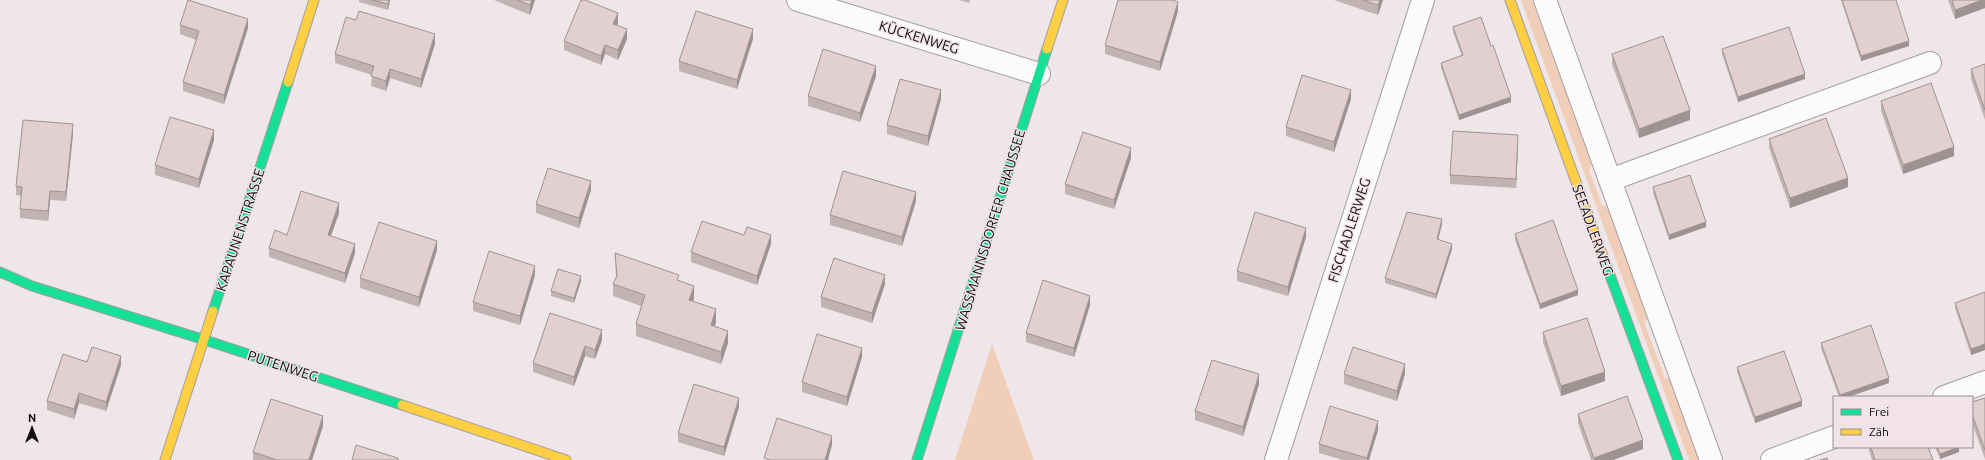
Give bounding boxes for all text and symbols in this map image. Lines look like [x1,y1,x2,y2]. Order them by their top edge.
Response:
street label: KÜCKENWEG [877,16,961,57]
street label: WASSMANNSDORFER CHAUSSEE [952,127,1028,332]
street label: KAPAUNENSTRASSE [213,166,267,294]
street label: FISCHADLERWEG [1325,176,1373,284]
street label: SEEADLERWEG [1569,182,1617,278]
street label: PUTENWEG [246,347,320,385]
legend [1833,396,1973,448]
text: Frei [1869,405,1889,418]
north arrow [12,408,52,448]
text: N [28,412,36,424]
text: Zäh [1869,425,1889,438]

